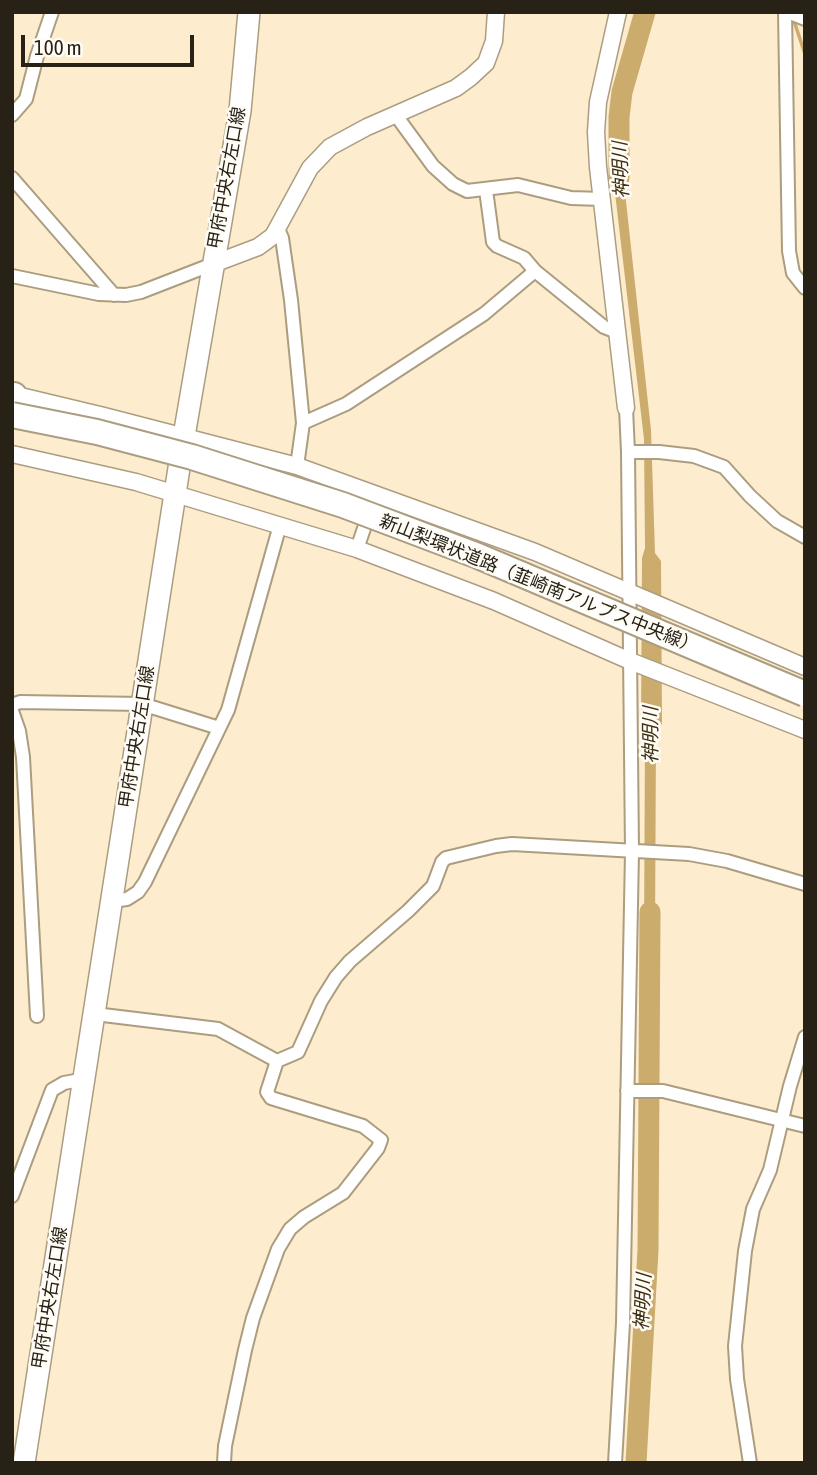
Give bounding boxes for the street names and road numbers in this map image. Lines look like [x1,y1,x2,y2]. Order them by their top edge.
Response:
street label: 甲府中央右左口線 [204,105,250,251]
street label: 新山梨環状道路（韮崎南アルプス中央線） [376,510,702,658]
street label: 甲府中央右左口線 [115,664,159,810]
street label: 甲府中央右左口線 [28,1225,72,1371]

